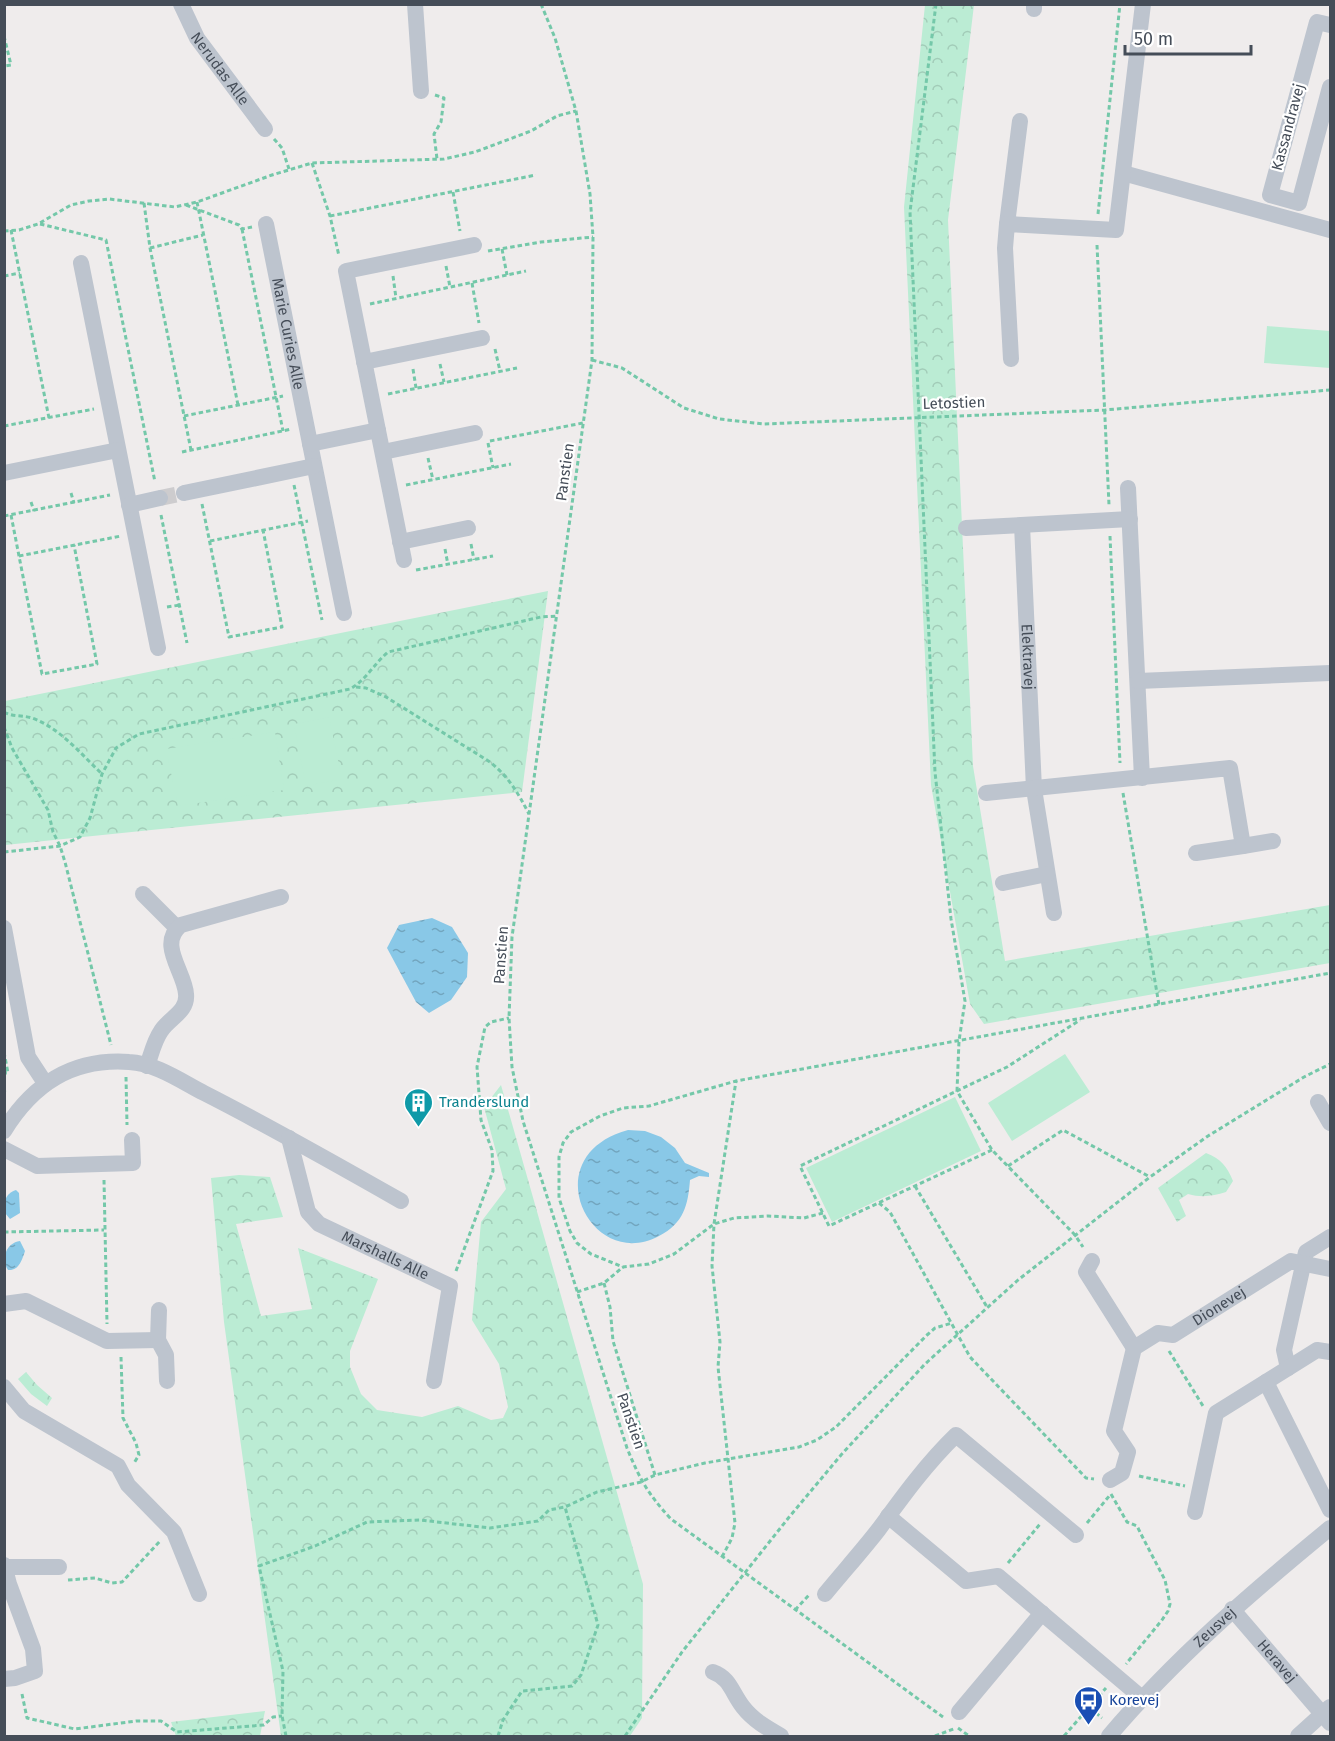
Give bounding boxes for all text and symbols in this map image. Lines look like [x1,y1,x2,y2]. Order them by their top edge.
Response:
scale bar [1125,18,1251,56]
text: 50 m [1134,28,1173,50]
street label: Nerudas Alle [187,29,253,109]
street label: Kassandravej [1268,82,1308,172]
street label: Marie Curies Alle [268,276,308,391]
street label: Letostien [922,393,986,413]
street label: Panstien [552,442,578,502]
street label: Elektravej [1017,623,1038,690]
street label: Panstien [490,925,512,985]
building icon: Tranderslund [402,1086,434,1128]
place label: Tranderslund [439,1093,529,1111]
street label: Marshalls Alle [339,1227,432,1284]
street label: Dionevej [1189,1283,1249,1330]
street label: Panstien [613,1390,649,1452]
street label: Zeusvej [1190,1603,1240,1651]
street label: Heravej [1253,1636,1301,1687]
bus stop icon: Korevej [1072,1684,1104,1726]
place label: Korevej [1109,1691,1160,1709]

